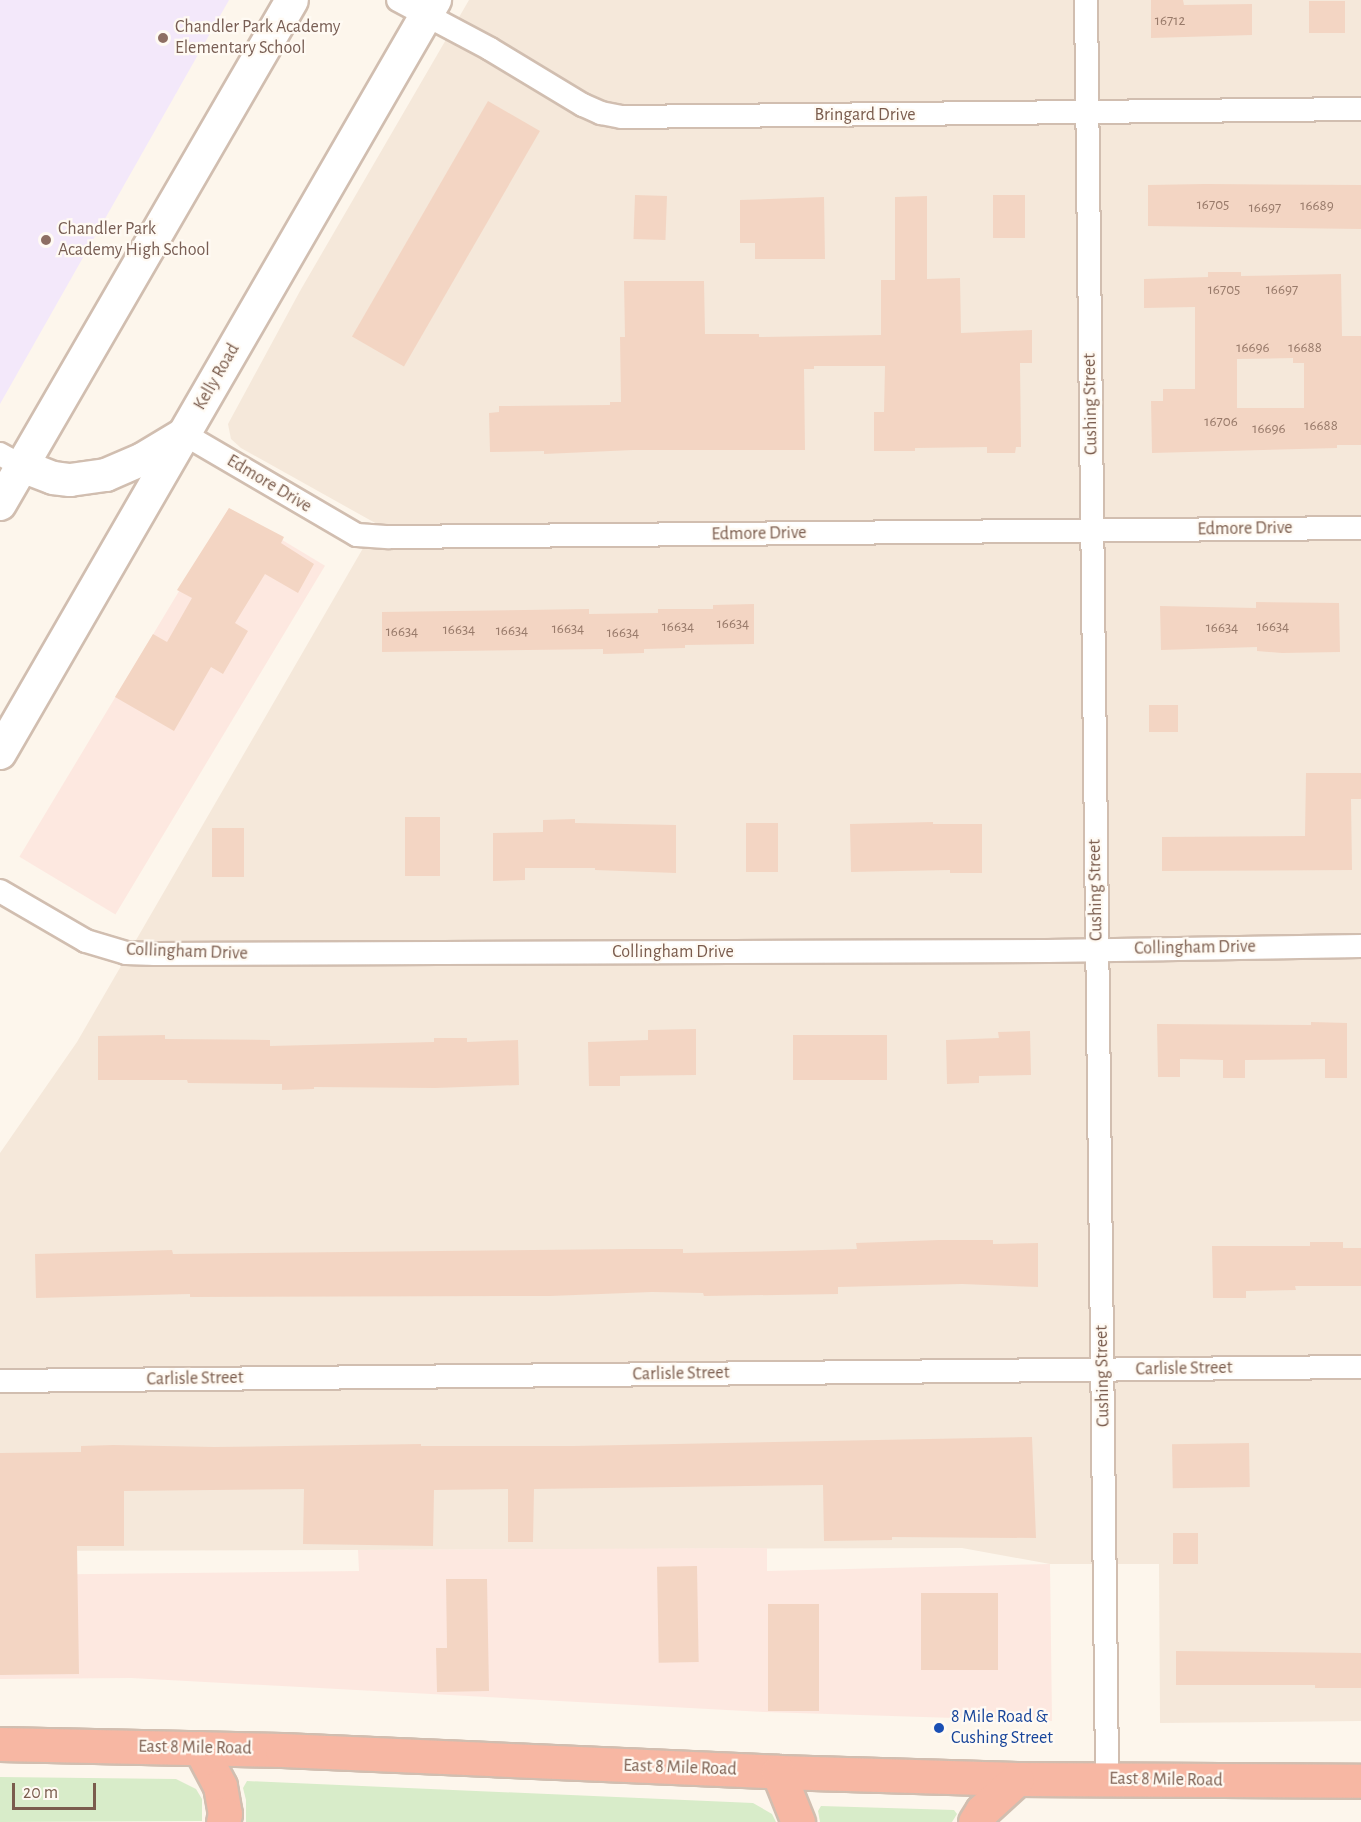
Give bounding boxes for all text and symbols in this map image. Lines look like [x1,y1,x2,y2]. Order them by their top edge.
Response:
house number: 16712 [1155,12,1185,30]
place label: Chandler Park Academy Elementary School [175,17,341,60]
marker: Chandler Park Academy Elementary School [156,31,170,45]
street label: Bringard Drive [814,104,916,126]
house number: 16705 [1197,196,1229,214]
house number: 16689 [1300,197,1334,215]
house number: 16697 [1249,199,1281,217]
place label: Chandler Park Academy High School [58,219,210,262]
marker: Chandler Park Academy High School [39,233,53,247]
house number: 16705 [1208,281,1240,299]
house number: 16697 [1266,281,1298,299]
house number: 16696 [1236,339,1270,357]
house number: 16688 [1288,339,1322,357]
street label: Kelly Road [189,340,245,414]
street label: Cushing Street [1079,353,1103,455]
house number: 16706 [1204,413,1238,431]
house number: 16688 [1304,417,1338,435]
house number: 16696 [1252,420,1286,438]
street label: Edmore Drive [223,450,315,518]
street label: Edmore Drive [1197,517,1293,541]
street label: Edmore Drive [711,522,807,546]
house number: 16634 [717,615,749,633]
house number: 16634 [662,618,694,636]
house number: 16634 [1257,618,1289,636]
house number: 16634 [1206,619,1238,637]
house number: 16634 [552,620,584,638]
house number: 16634 [443,621,475,639]
house number: 16634 [496,622,528,640]
house number: 16634 [386,623,418,641]
house number: 16634 [607,624,639,642]
street label: Cushing Street [1084,839,1108,941]
street label: Collingham Drive [1134,936,1256,960]
street label: Collingham Drive [126,939,248,965]
street label: Collingham Drive [612,941,734,963]
street label: Cushing Street [1091,1325,1115,1427]
street label: Carlisle Street [1135,1357,1233,1381]
street label: Carlisle Street [632,1362,730,1386]
street label: Carlisle Street [146,1367,244,1391]
place label: 8 Mile Road & Cushing Street [951,1707,1053,1750]
marker: 8 Mile Road & Cushing Street [932,1721,946,1735]
street label: East 8 Mile Road [138,1736,252,1760]
street label: East 8 Mile Road [623,1755,737,1781]
street label: East 8 Mile Road [1109,1768,1223,1792]
scale bar [15,1771,99,1809]
text: 20 m [23,1784,58,1802]

